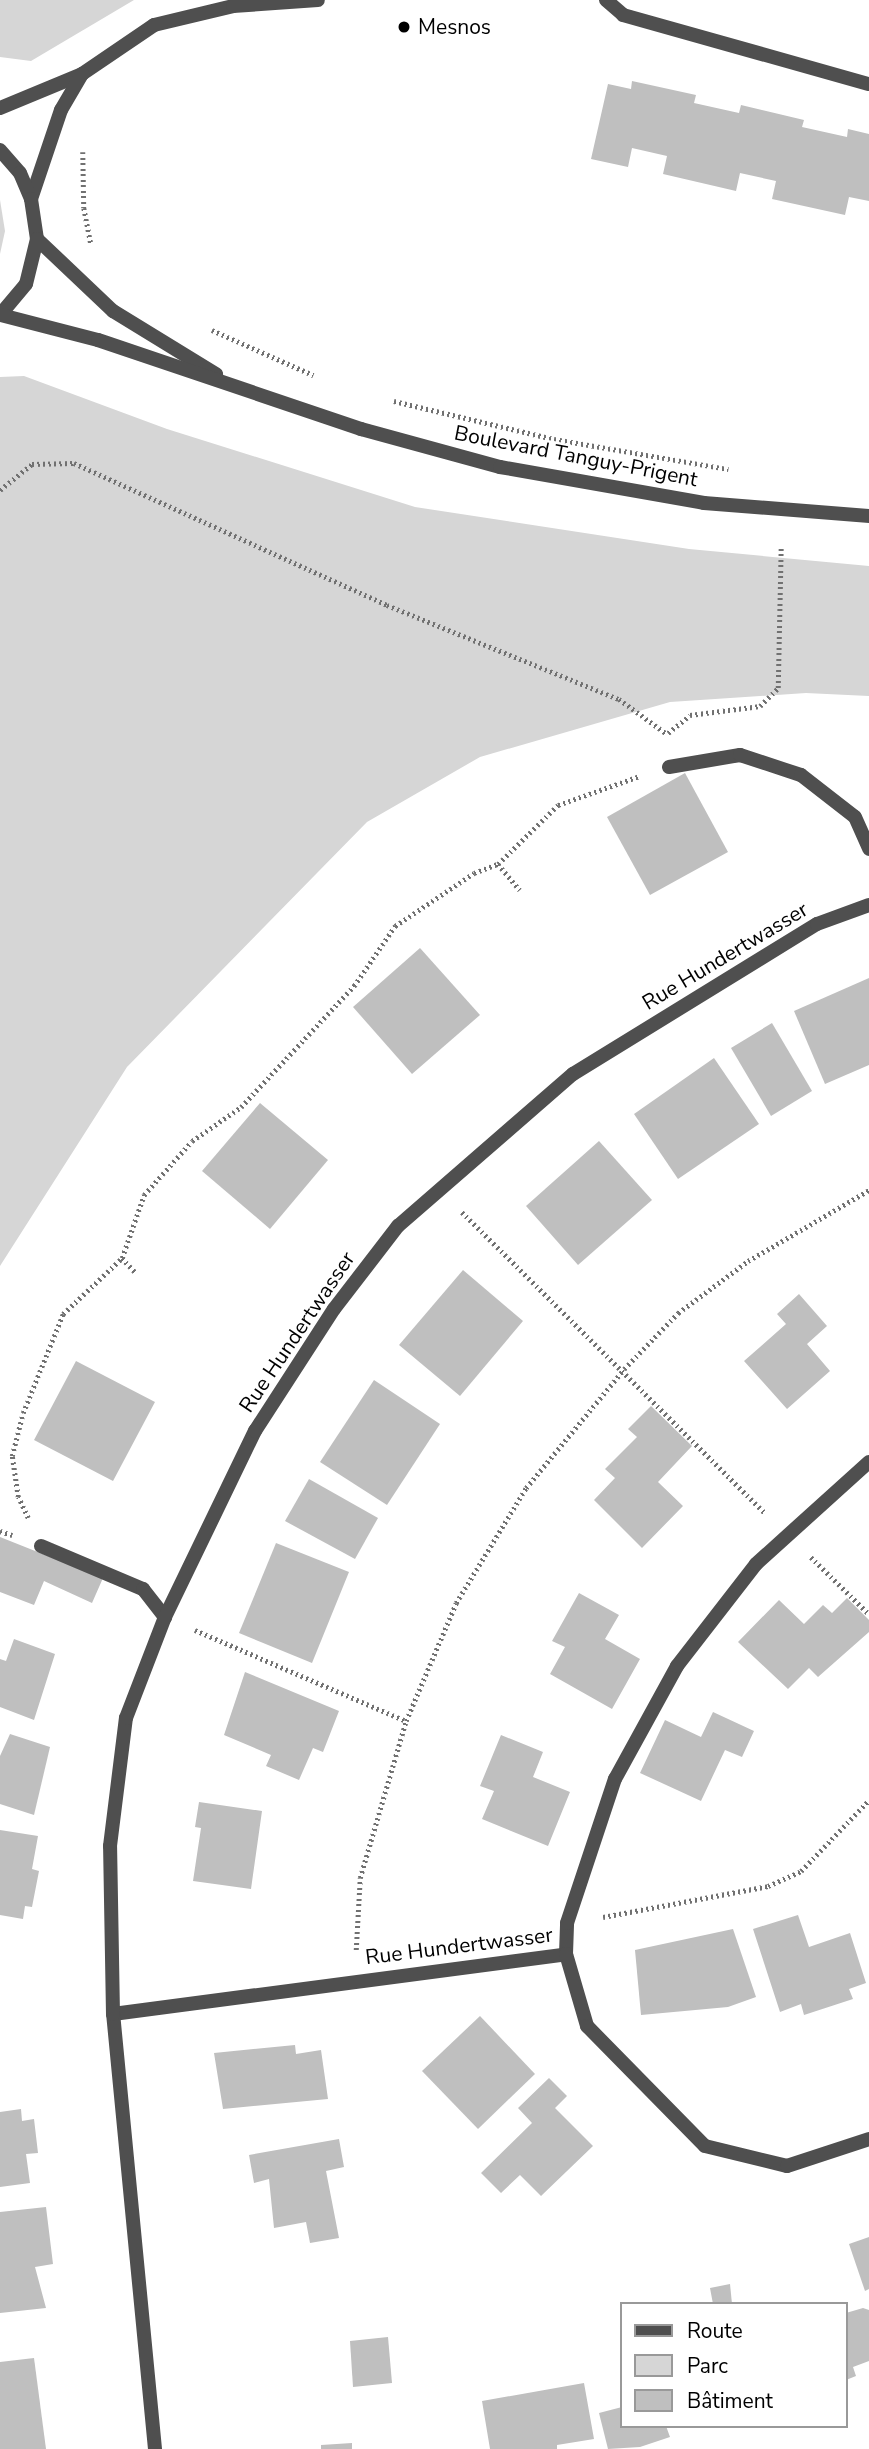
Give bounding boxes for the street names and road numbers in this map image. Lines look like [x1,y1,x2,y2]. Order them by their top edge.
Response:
street label: Boulevard Tanguy-Prigent [452,420,700,492]
street label: Rue Hundertwasser [638,897,812,1015]
street label: Rue Hundertwasser [234,1247,360,1417]
street label: Rue Hundertwasser [364,1922,554,1970]

